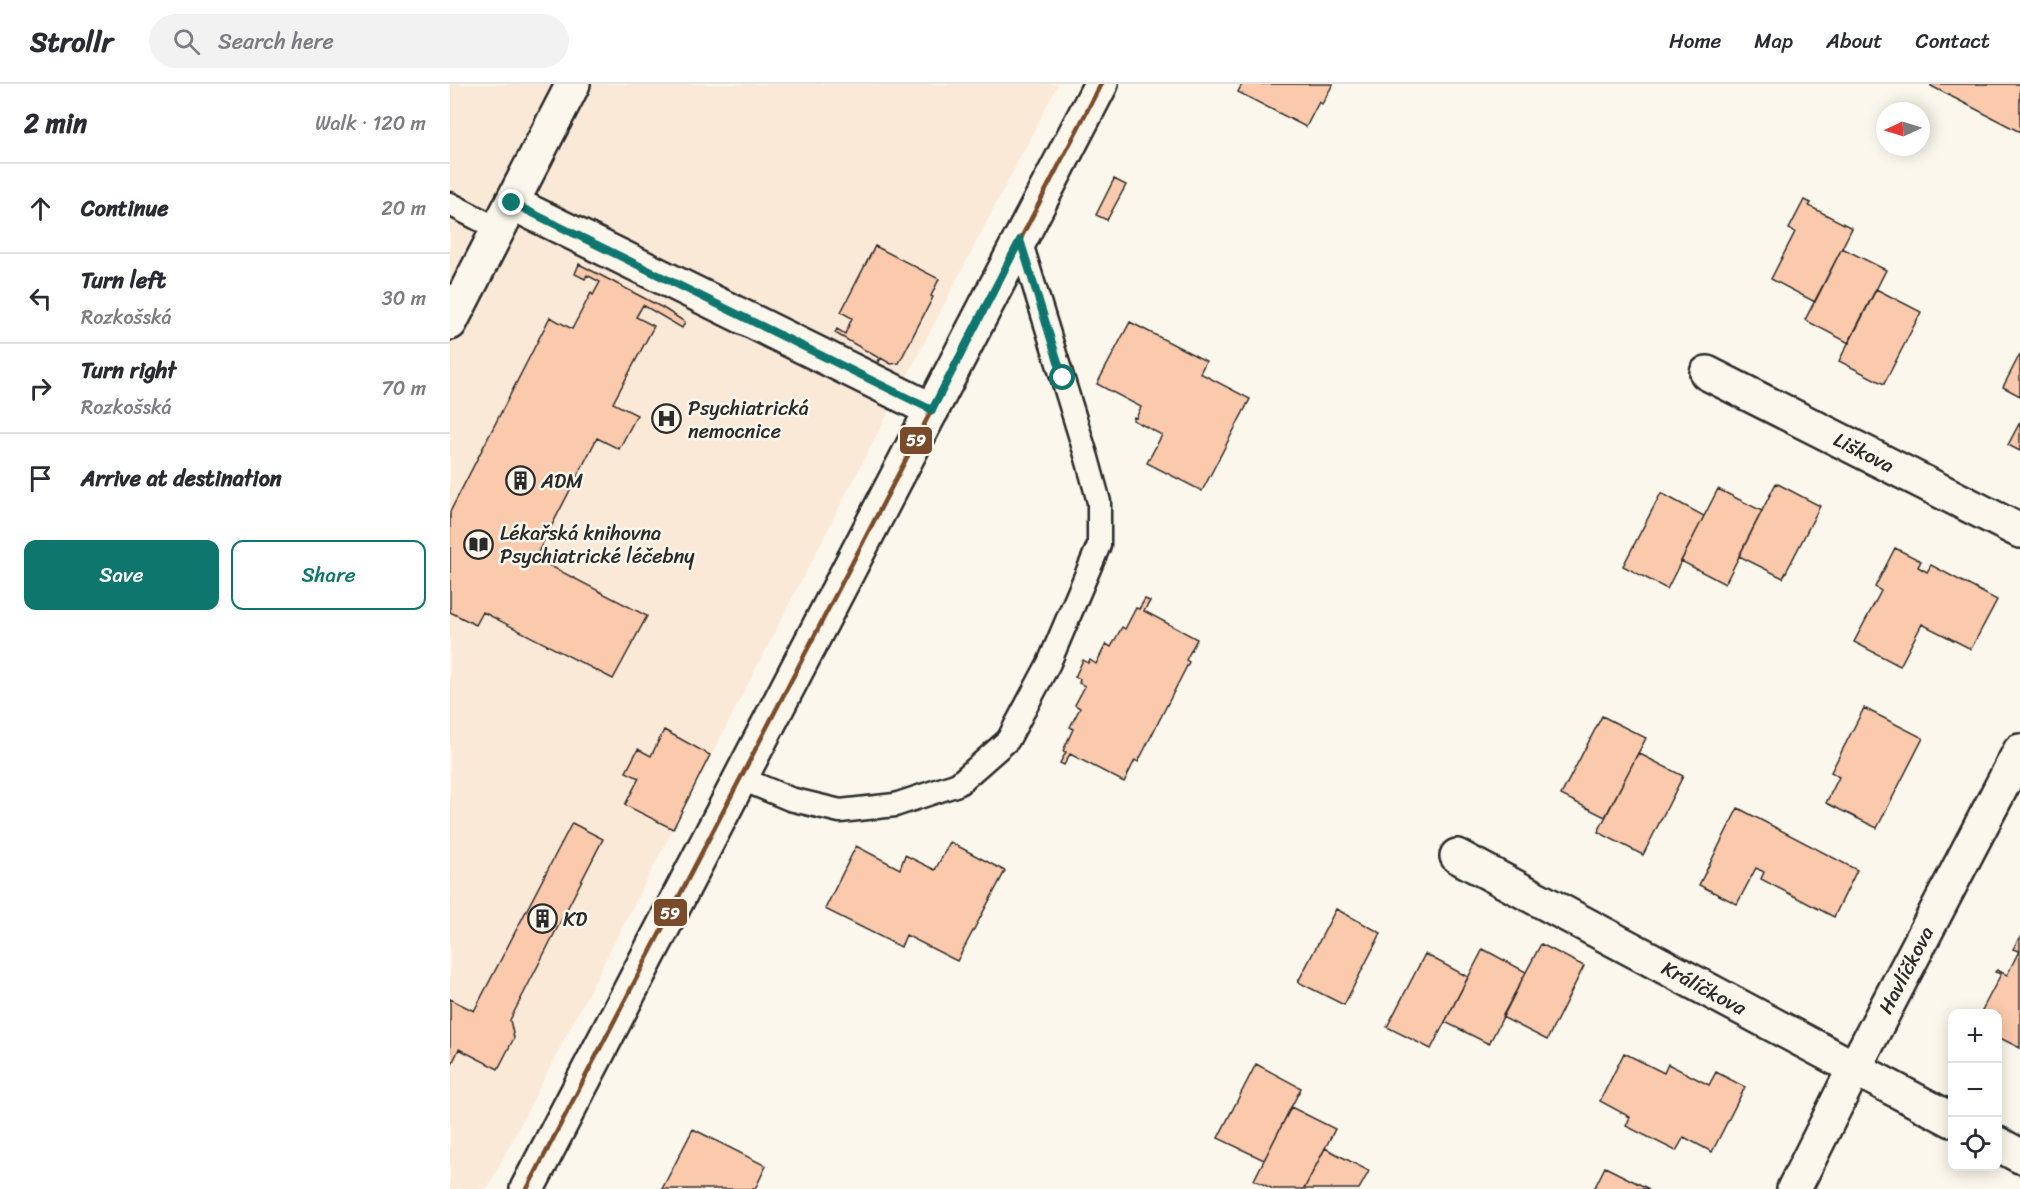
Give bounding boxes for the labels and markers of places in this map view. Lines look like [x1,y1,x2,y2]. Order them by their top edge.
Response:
place label: Psychiatrická nemocnice [688,391,809,449]
hospital icon: Psychiatrická nemocnice [651,403,683,435]
place label: ADM [540,464,583,499]
building icon: ADM [504,465,536,497]
place label: Lékařská knihovna Psychiatrické léčebny [500,516,695,574]
library icon: Lékařská knihovna Psychiatrické léčebny [463,529,495,561]
place label: KD [563,902,587,937]
building icon: KD [526,903,558,935]

